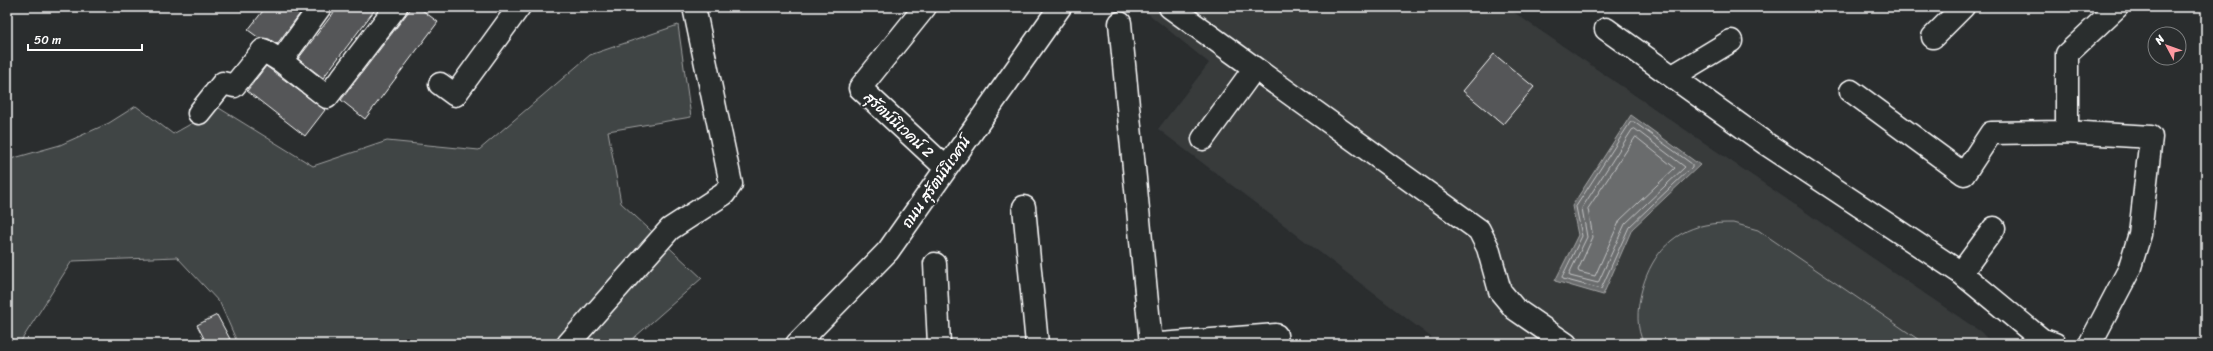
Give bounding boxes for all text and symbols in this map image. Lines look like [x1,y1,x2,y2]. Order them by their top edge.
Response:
scale bar [28,26,142,52]
north arrow [2147,26,2187,66]
text: 50 m [34,29,61,51]
text: N [2150,30,2170,50]
street label: สุรัตน์นิเวคน์ 2 [857,85,940,165]
street label: ถนน สุรัตน์นิเวศน์ [894,128,979,234]

